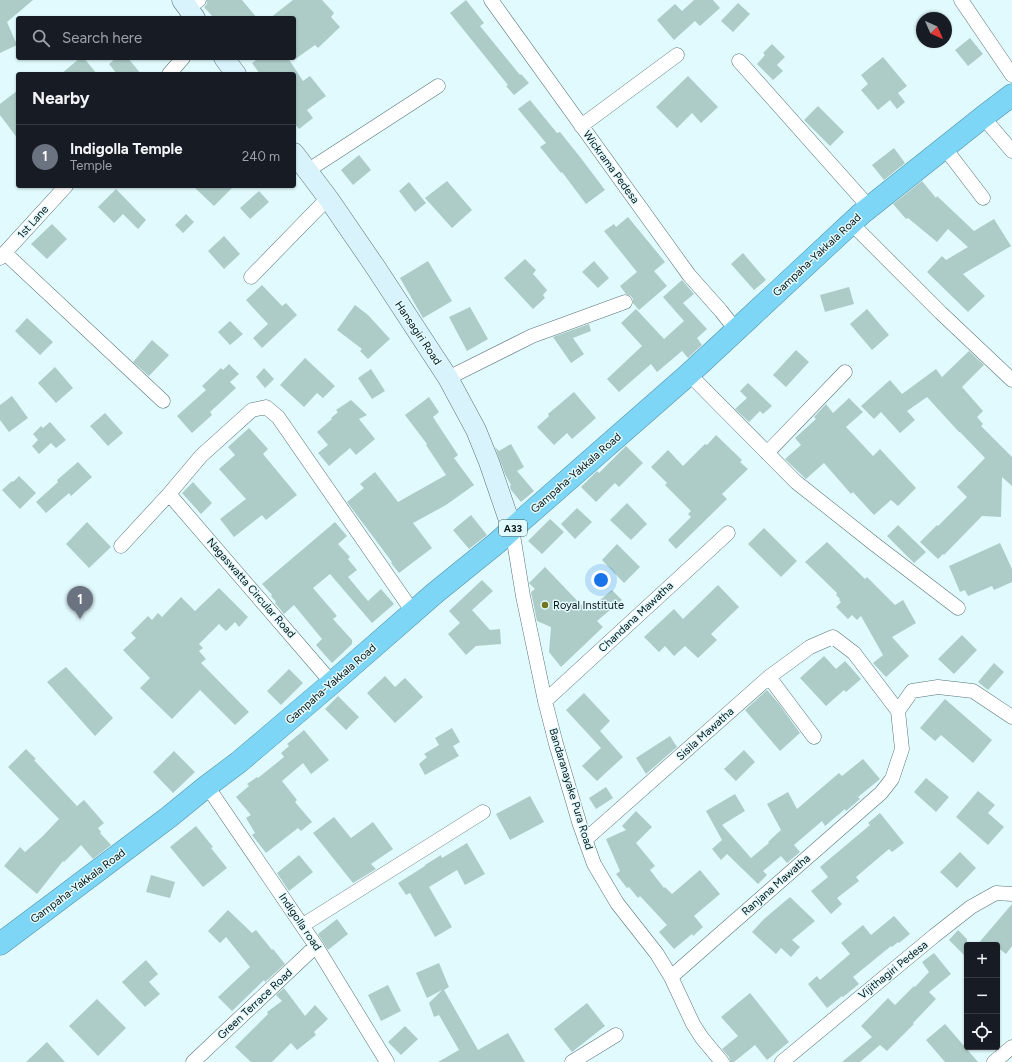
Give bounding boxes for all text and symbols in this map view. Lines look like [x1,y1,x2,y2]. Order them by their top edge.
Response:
north arrow [916,12,952,48]
search box [16,16,296,60]
icon: search [30,27,52,49]
text: Search here [62,29,142,47]
text: Nearby [32,88,90,108]
street label: Wickrama Pedesa [580,128,642,206]
text: Indigolla Temple [70,140,183,158]
text: 1 [42,149,48,164]
text: 240 m [242,149,280,164]
text: Temple [70,158,112,173]
street label: 1st Lane [15,203,51,241]
street label: Gampaha-Yakkala Road [770,211,864,299]
street label: Hansagiri Road [392,299,444,367]
street label: Gampaha-Yakkala Road [528,430,624,516]
road number: A33 [499,520,527,536]
street label: Nagaswatta Circular Road [204,535,298,641]
your location [591,570,611,590]
street label: Chandana Mawatha [596,579,676,655]
pin: 1 [67,586,93,619]
place label: Royal Institute [553,599,624,612]
marker: Royal Institute [540,600,550,610]
street label: Gampaha-Yakkala Road [283,641,379,727]
street label: Sisila Mawatha [674,705,736,763]
street label: Bandaranayake Pura Road [546,727,596,851]
street label: Gampaha-Yakkala Road [28,846,128,926]
street label: Ranjana Mawatha [739,852,813,918]
street label: Indigolla road [276,891,324,953]
street label: Vijithagiri Pedesa [856,938,930,1002]
map controls [964,942,1000,1050]
button: + [964,942,1000,978]
street label: Green Terrace Road [215,966,295,1042]
button: − [964,978,1000,1014]
button: locate [964,1014,1000,1050]

